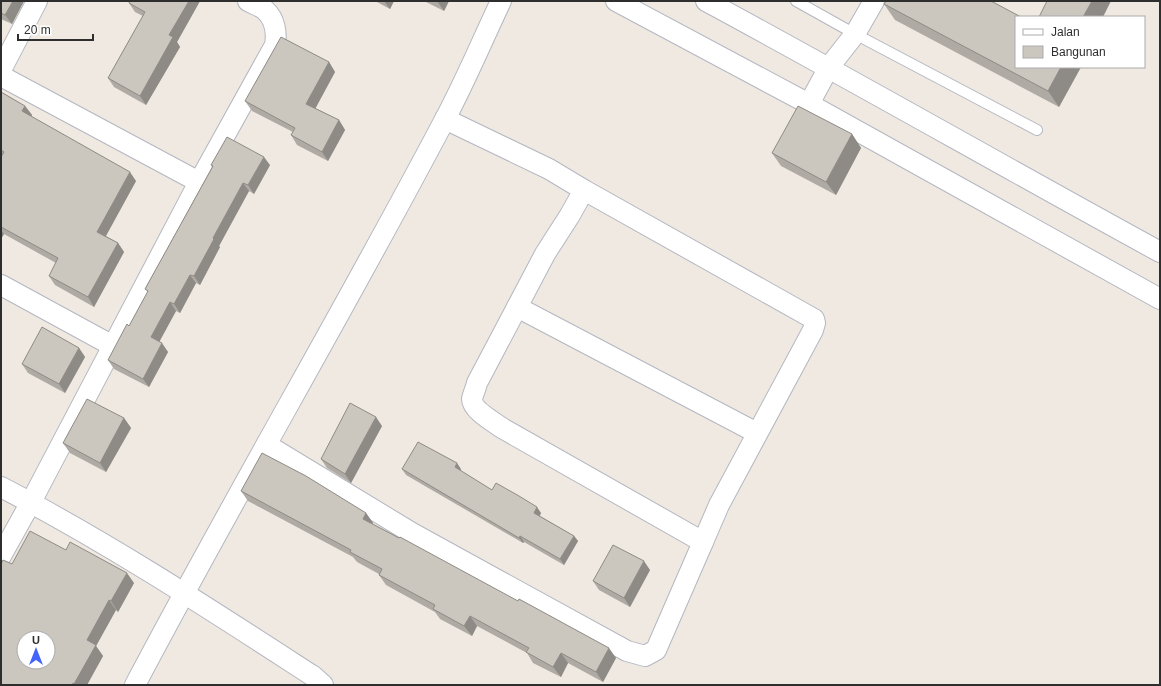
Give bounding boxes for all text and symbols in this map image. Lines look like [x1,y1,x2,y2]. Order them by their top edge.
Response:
scale bar [18,16,93,42]
legend [1015,16,1145,68]
text: 20 m [24,23,51,37]
text: Jalan [1051,25,1080,39]
text: Bangunan [1051,45,1106,59]
north arrow [16,630,56,670]
text: U [32,634,40,646]

